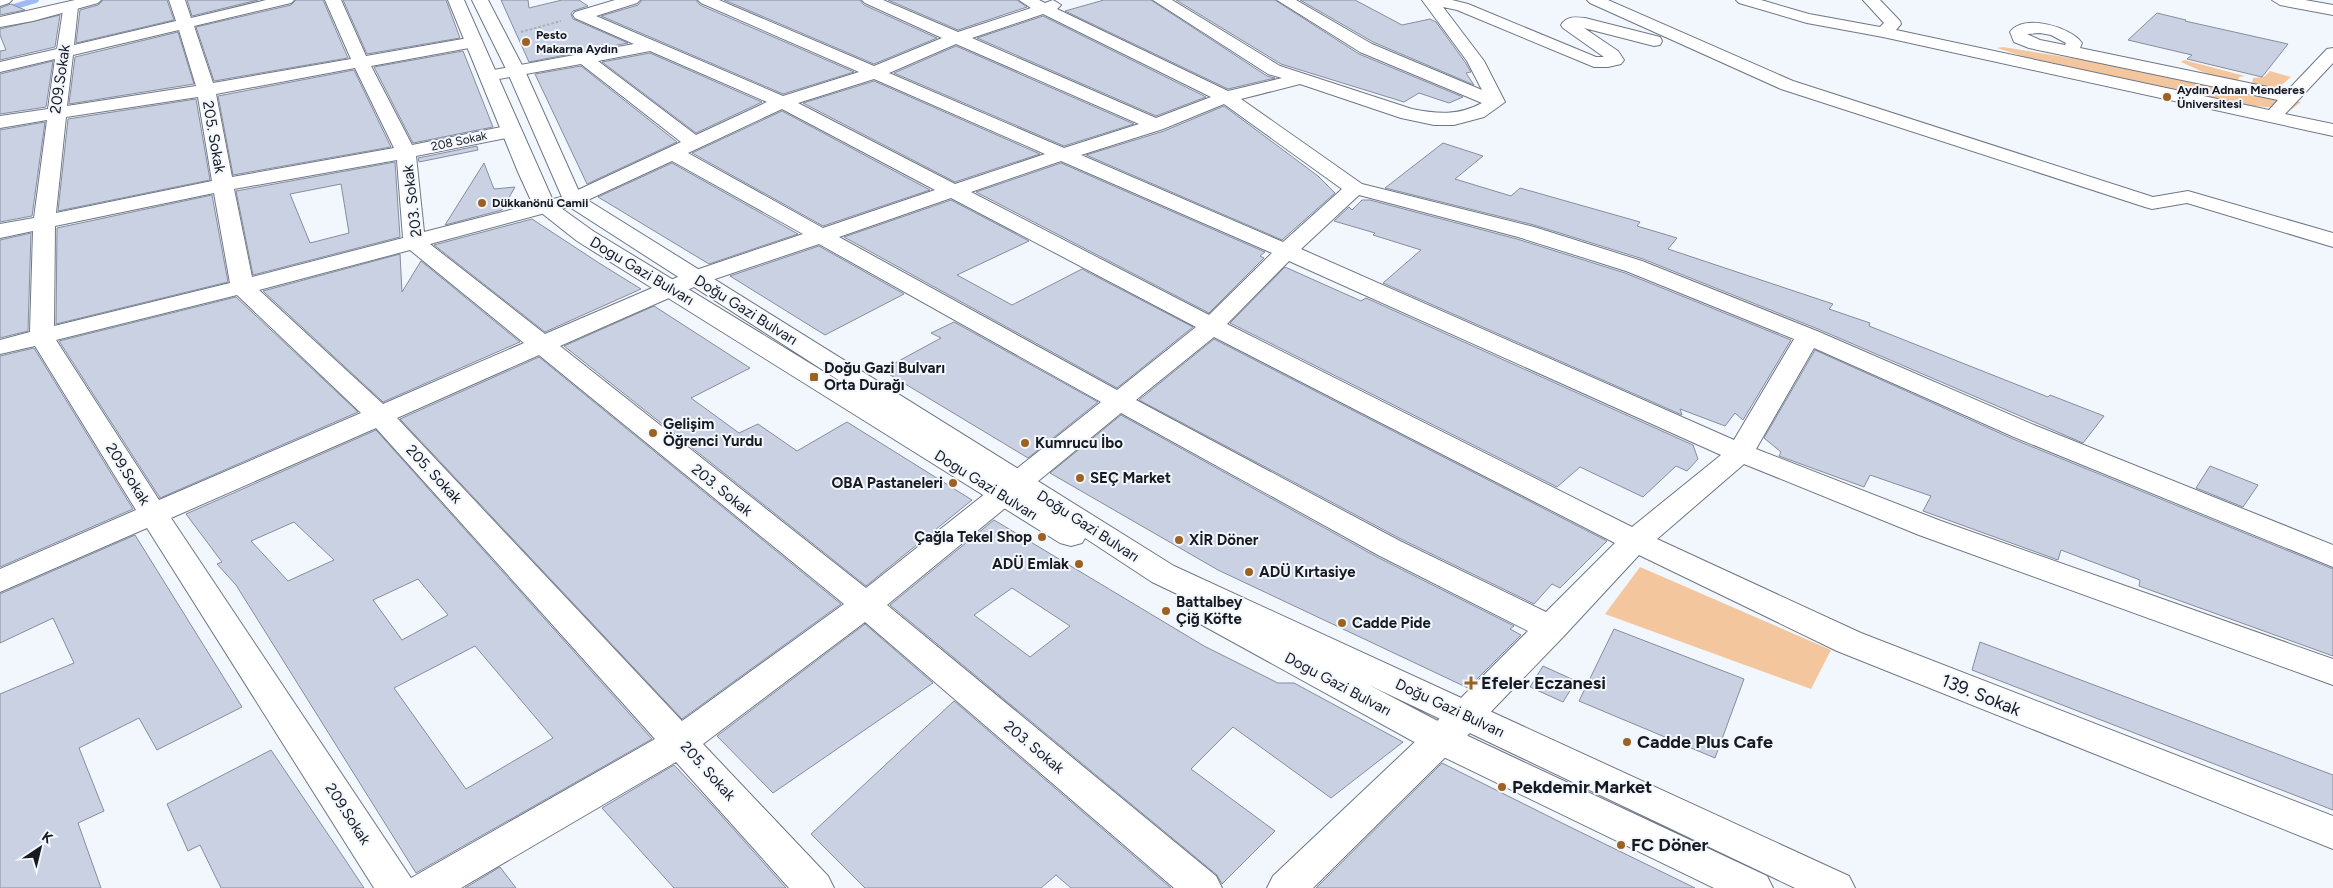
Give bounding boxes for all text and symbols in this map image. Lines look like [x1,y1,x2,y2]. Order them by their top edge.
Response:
place label: Pesto Makarna Aydın [536,28,618,56]
marker: Pesto Makarna Aydın [520,36,532,48]
street label: 209.Sokak [46,43,74,115]
place label: Aydın Adnan Menderes Üniversitesi [2177,83,2305,111]
marker: Aydın Adnan Menderes Üniversitesi [2161,91,2173,103]
street label: 205. Sokak [199,99,229,175]
street label: 208 Sokak [430,128,488,154]
street label: 203. Sokak [399,163,425,238]
place label: Dükkanönü Camii [492,196,588,210]
marker: Dükkanönü Camii [476,197,488,209]
street label: Dogu Gazi Bulvarı [587,233,697,309]
street label: Doğu Gazi Bulvarı [691,271,801,349]
place label: Doğu Gazi Bulvarı Orta Durağı [824,359,945,394]
marker: Doğu Gazi Bulvarı Orta Durağı [808,371,820,383]
place label: Gelişim Öğrenci Yurdu [663,415,763,450]
marker: Gelişim Öğrenci Yurdu [647,427,659,439]
place label: Kumrucu İbo [1035,433,1123,452]
marker: Kumrucu İbo [1019,437,1031,449]
street label: 209.Sokak [102,440,154,509]
street label: 205. Sokak [402,441,466,508]
street label: Dogu Gazi Bulvarı [931,446,1041,524]
street label: 203. Sokak [688,460,757,520]
place label: SEÇ Market [1090,469,1171,487]
marker: SEÇ Market [1074,472,1086,484]
place label: OBA Pastaneleri [832,474,943,492]
marker: OBA Pastaneleri [947,477,959,489]
street label: Doğu Gazi Bulvarı [1034,486,1142,566]
place label: Çağla Tekel Shop [914,528,1032,546]
place label: XİR Döner [1189,530,1259,549]
marker: Çağla Tekel Shop [1036,531,1048,543]
marker: XİR Döner [1173,534,1185,546]
place label: ADÜ Emlak [992,554,1069,573]
marker: ADÜ Emlak [1073,558,1085,570]
place label: ADÜ Kırtasiye [1259,562,1356,581]
marker: ADÜ Kırtasiye [1243,566,1255,578]
place label: Battalbey Çiğ Köfte [1176,593,1243,628]
marker: Battalbey Çiğ Köfte [1160,605,1172,617]
place label: Cadde Pide [1352,614,1432,632]
marker: Cadde Pide [1336,617,1348,629]
street label: Dogu Gazi Bulvarı [1282,648,1394,720]
street label: 139. Sokak [1938,669,2024,721]
place label: Efeler Eczanesi [1481,672,1606,694]
street label: Doğu Gazi Bulvarı [1393,675,1507,741]
marker: Efeler Eczanesi [1465,677,1477,689]
street label: 203. Sokak [1000,717,1068,778]
place label: Cadde Plus Cafe [1637,731,1773,753]
marker: Cadde Plus Cafe [1621,736,1633,748]
street label: 205. Sokak [677,738,740,805]
place label: Pekdemir Market [1512,776,1652,798]
street label: 209.Sokak [322,780,375,849]
marker: Pekdemir Market [1496,781,1508,793]
north arrow [15,823,65,873]
text: K [38,828,56,848]
place label: FC Döner [1631,834,1709,856]
marker: FC Döner [1615,839,1627,851]

